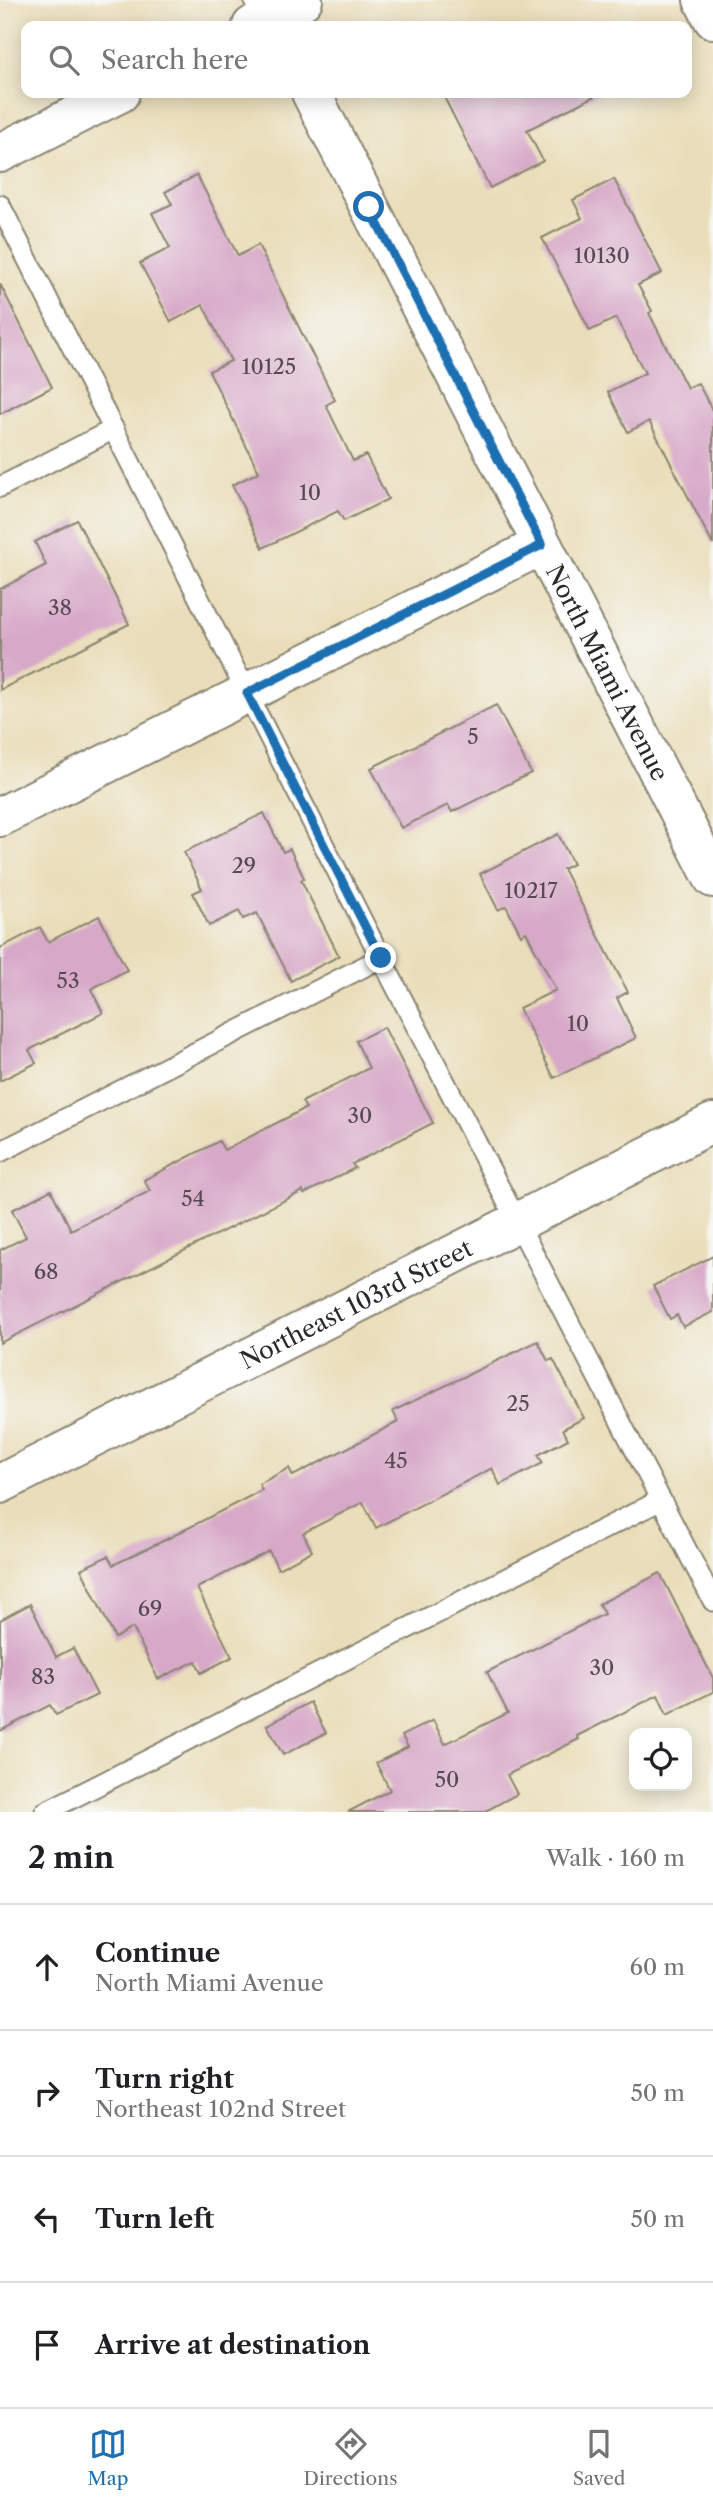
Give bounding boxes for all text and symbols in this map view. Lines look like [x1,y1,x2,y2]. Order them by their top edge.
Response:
search box [21,21,692,98]
icon: search [45,41,83,79]
text: Search here [101,44,248,76]
route start [353,191,384,222]
house number: 10130 [574,243,630,268]
house number: 10125 [242,354,296,379]
house number: 10 [299,480,321,505]
street label: North Miami Avenue [540,560,675,785]
house number: 38 [48,595,72,620]
house number: 5 [467,724,479,749]
house number: 29 [232,853,256,878]
house number: 10217 [504,878,558,903]
route end [365,942,396,973]
house number: 53 [57,968,79,993]
house number: 10 [567,1011,589,1036]
house number: 30 [348,1103,372,1128]
house number: 54 [181,1186,205,1211]
street label: Northeast 103rd Street [235,1233,477,1375]
house number: 68 [34,1259,58,1284]
house number: 25 [506,1391,530,1416]
house number: 45 [384,1448,408,1473]
house number: 69 [138,1596,162,1621]
house number: 30 [590,1655,614,1680]
house number: 83 [31,1664,55,1689]
map controls [629,1728,692,1791]
button: locate [629,1728,692,1791]
house number: 50 [435,1767,459,1792]
text: 2 min [28,1839,114,1876]
text: Walk · 160 m [546,1844,685,1872]
text: Continue [95,1937,220,1969]
icon: ahead [28,1948,66,1986]
text: 60 m [629,1953,685,1981]
text: North Miami Avenue [95,1969,324,1997]
text: Turn right [95,2063,234,2095]
icon: right [28,2074,66,2112]
text: 50 m [630,2079,685,2107]
text: Northeast 102nd Street [95,2095,346,2123]
icon: left [28,2200,66,2238]
text: Turn left [95,2203,214,2235]
text: 50 m [630,2205,685,2233]
icon: arrive [28,2326,66,2364]
text: Arrive at destination [95,2329,370,2361]
tab: Map [88,2425,128,2490]
tab: Directions [304,2425,397,2490]
tab: Saved [573,2425,625,2490]

